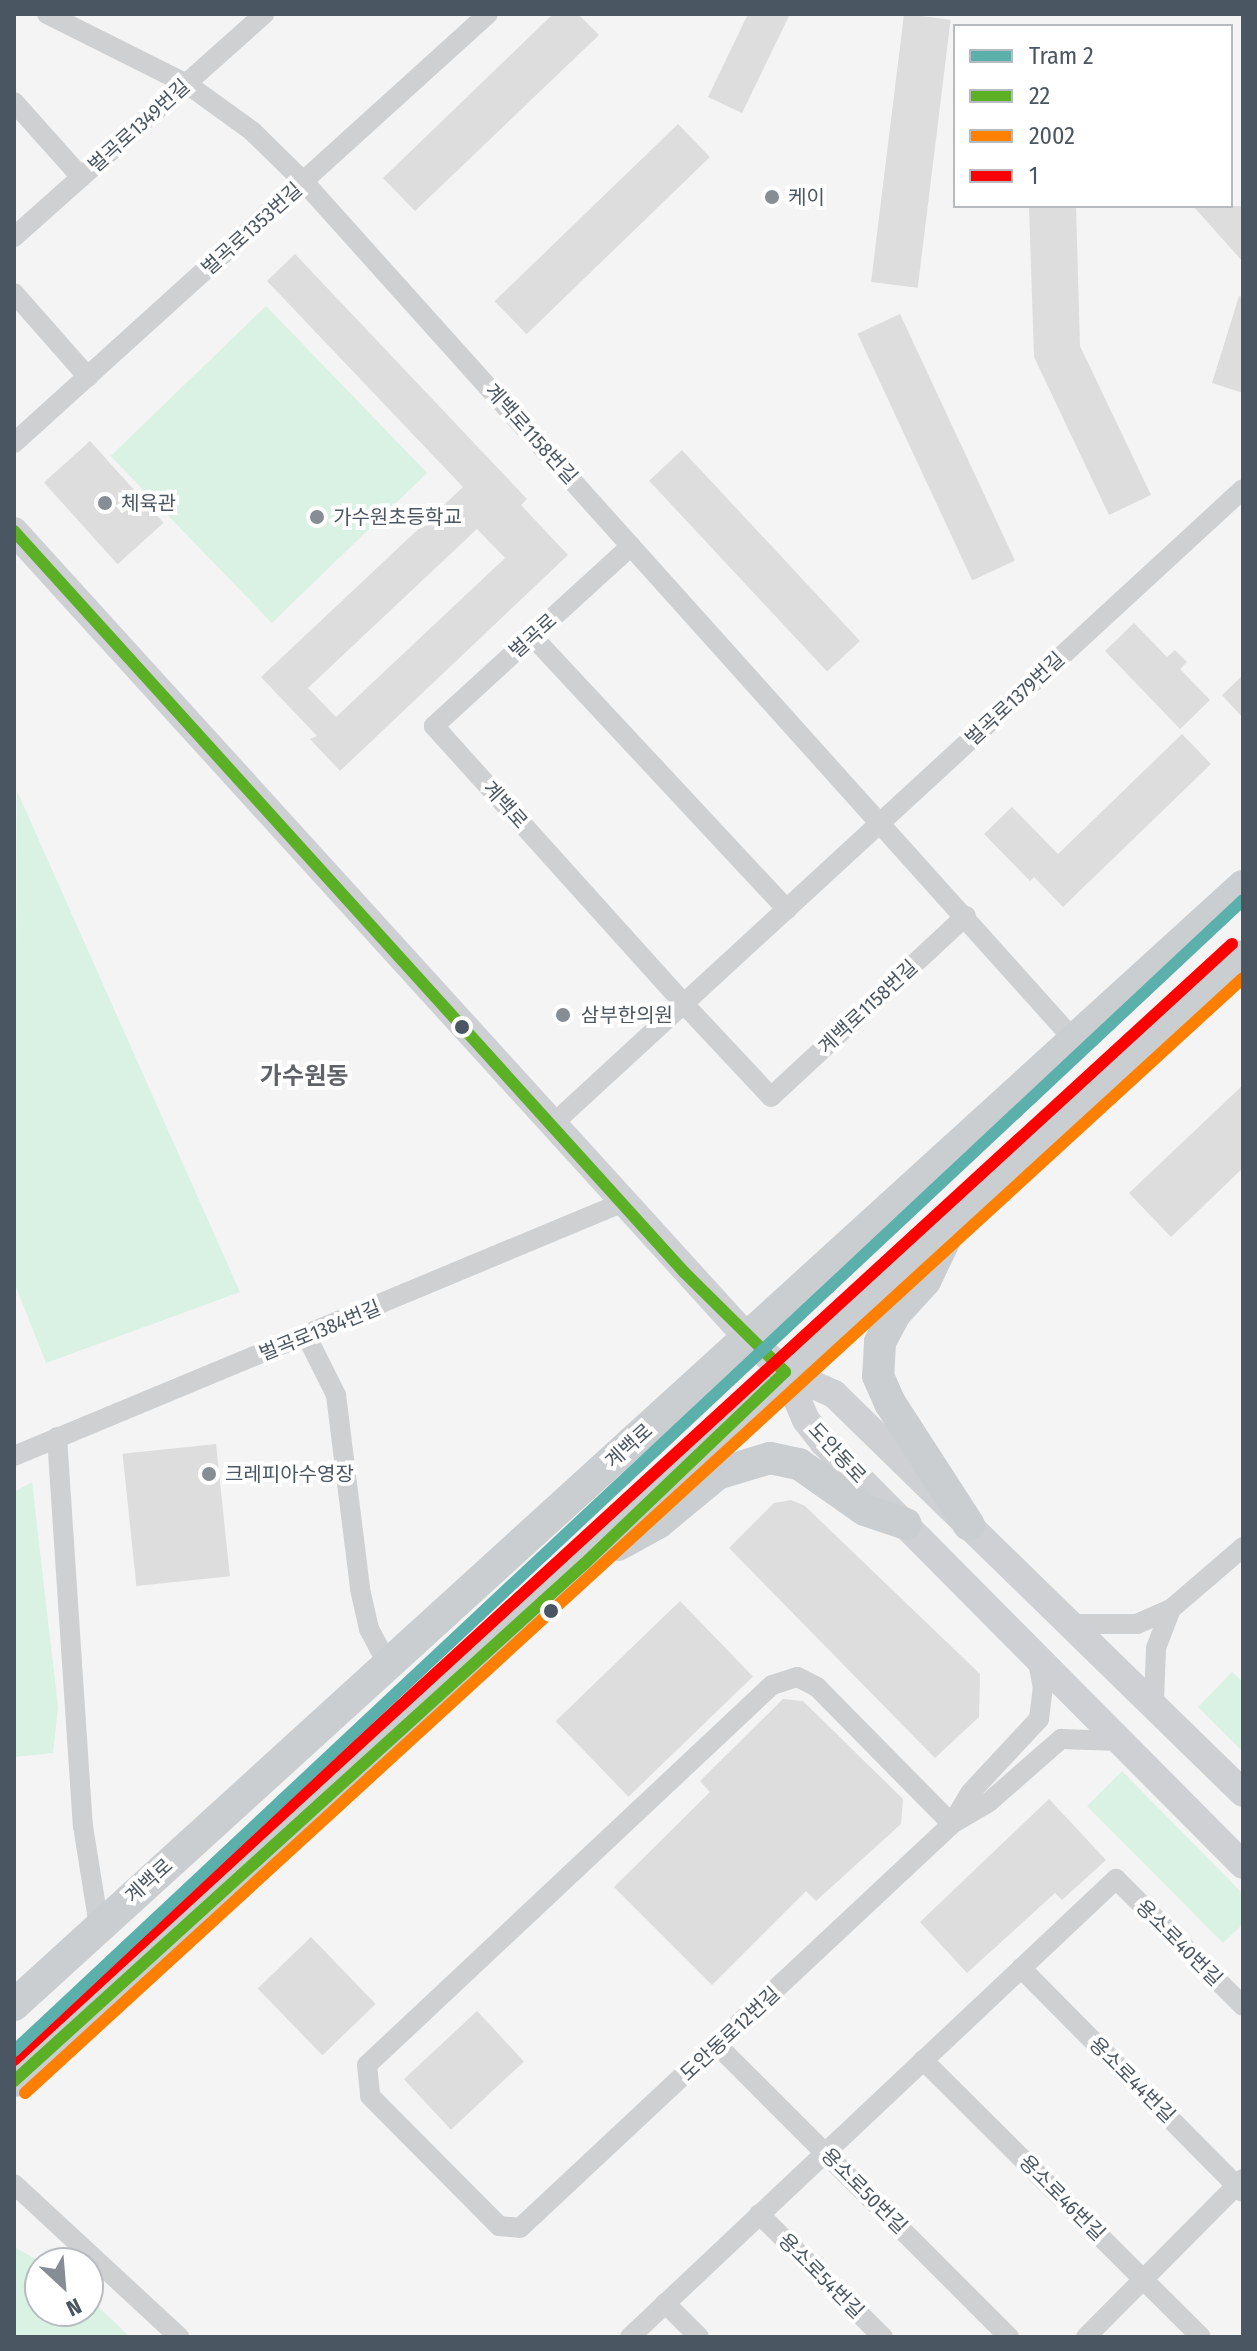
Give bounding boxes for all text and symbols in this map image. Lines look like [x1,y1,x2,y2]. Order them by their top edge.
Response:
legend [953,24,1233,208]
text: Tram 2 [1029,42,1093,70]
street label: 벌곡로1349번길 [83,74,195,178]
text: 22 [1029,82,1050,110]
text: 2002 [1029,122,1075,150]
text: 1 [1029,162,1038,190]
street label: 벌곡로1353번길 [197,178,307,280]
place label: 케이 [788,185,825,209]
marker: 케이 [763,188,781,206]
street label: 계백로1158번길 [480,379,582,489]
place label: 체육관 [121,491,176,515]
marker: 체육관 [96,494,114,512]
place label: 가수원초등학교 [333,505,462,529]
marker: 가수원초등학교 [308,508,326,526]
street label: 벌곡로 [504,609,562,663]
street label: 벌곡로1379번길 [961,647,1069,751]
street label: 계백로 [478,776,532,834]
street label: 계백로1158번길 [814,955,922,1059]
place label: 삼부한의원 [581,1003,673,1027]
marker: 삼부한의원 [552,1004,574,1026]
unlabelled marker [454,1019,470,1035]
district label: 가수원동 [260,1063,348,1091]
street label: 벌곡로1384번길 [256,1296,384,1366]
street label: 도안동로 [803,1418,871,1488]
street label: 계백로 [600,1419,658,1473]
place label: 크레피아수영장 [225,1462,354,1486]
marker: 크레피아수영장 [200,1465,218,1483]
unlabelled marker [543,1603,559,1619]
street label: 계백로 [120,1854,178,1908]
street label: 용소로40번길 [1131,1895,1227,1991]
street label: 도안동로12번길 [675,1982,785,2086]
street label: 용소로44번길 [1084,2032,1180,2128]
street label: 용소로50번길 [816,2143,912,2239]
street label: 용소로46번길 [1014,2150,1110,2246]
street label: 용소로54번길 [773,2228,869,2324]
north arrow [24,2247,104,2327]
text: N [62,2292,86,2322]

